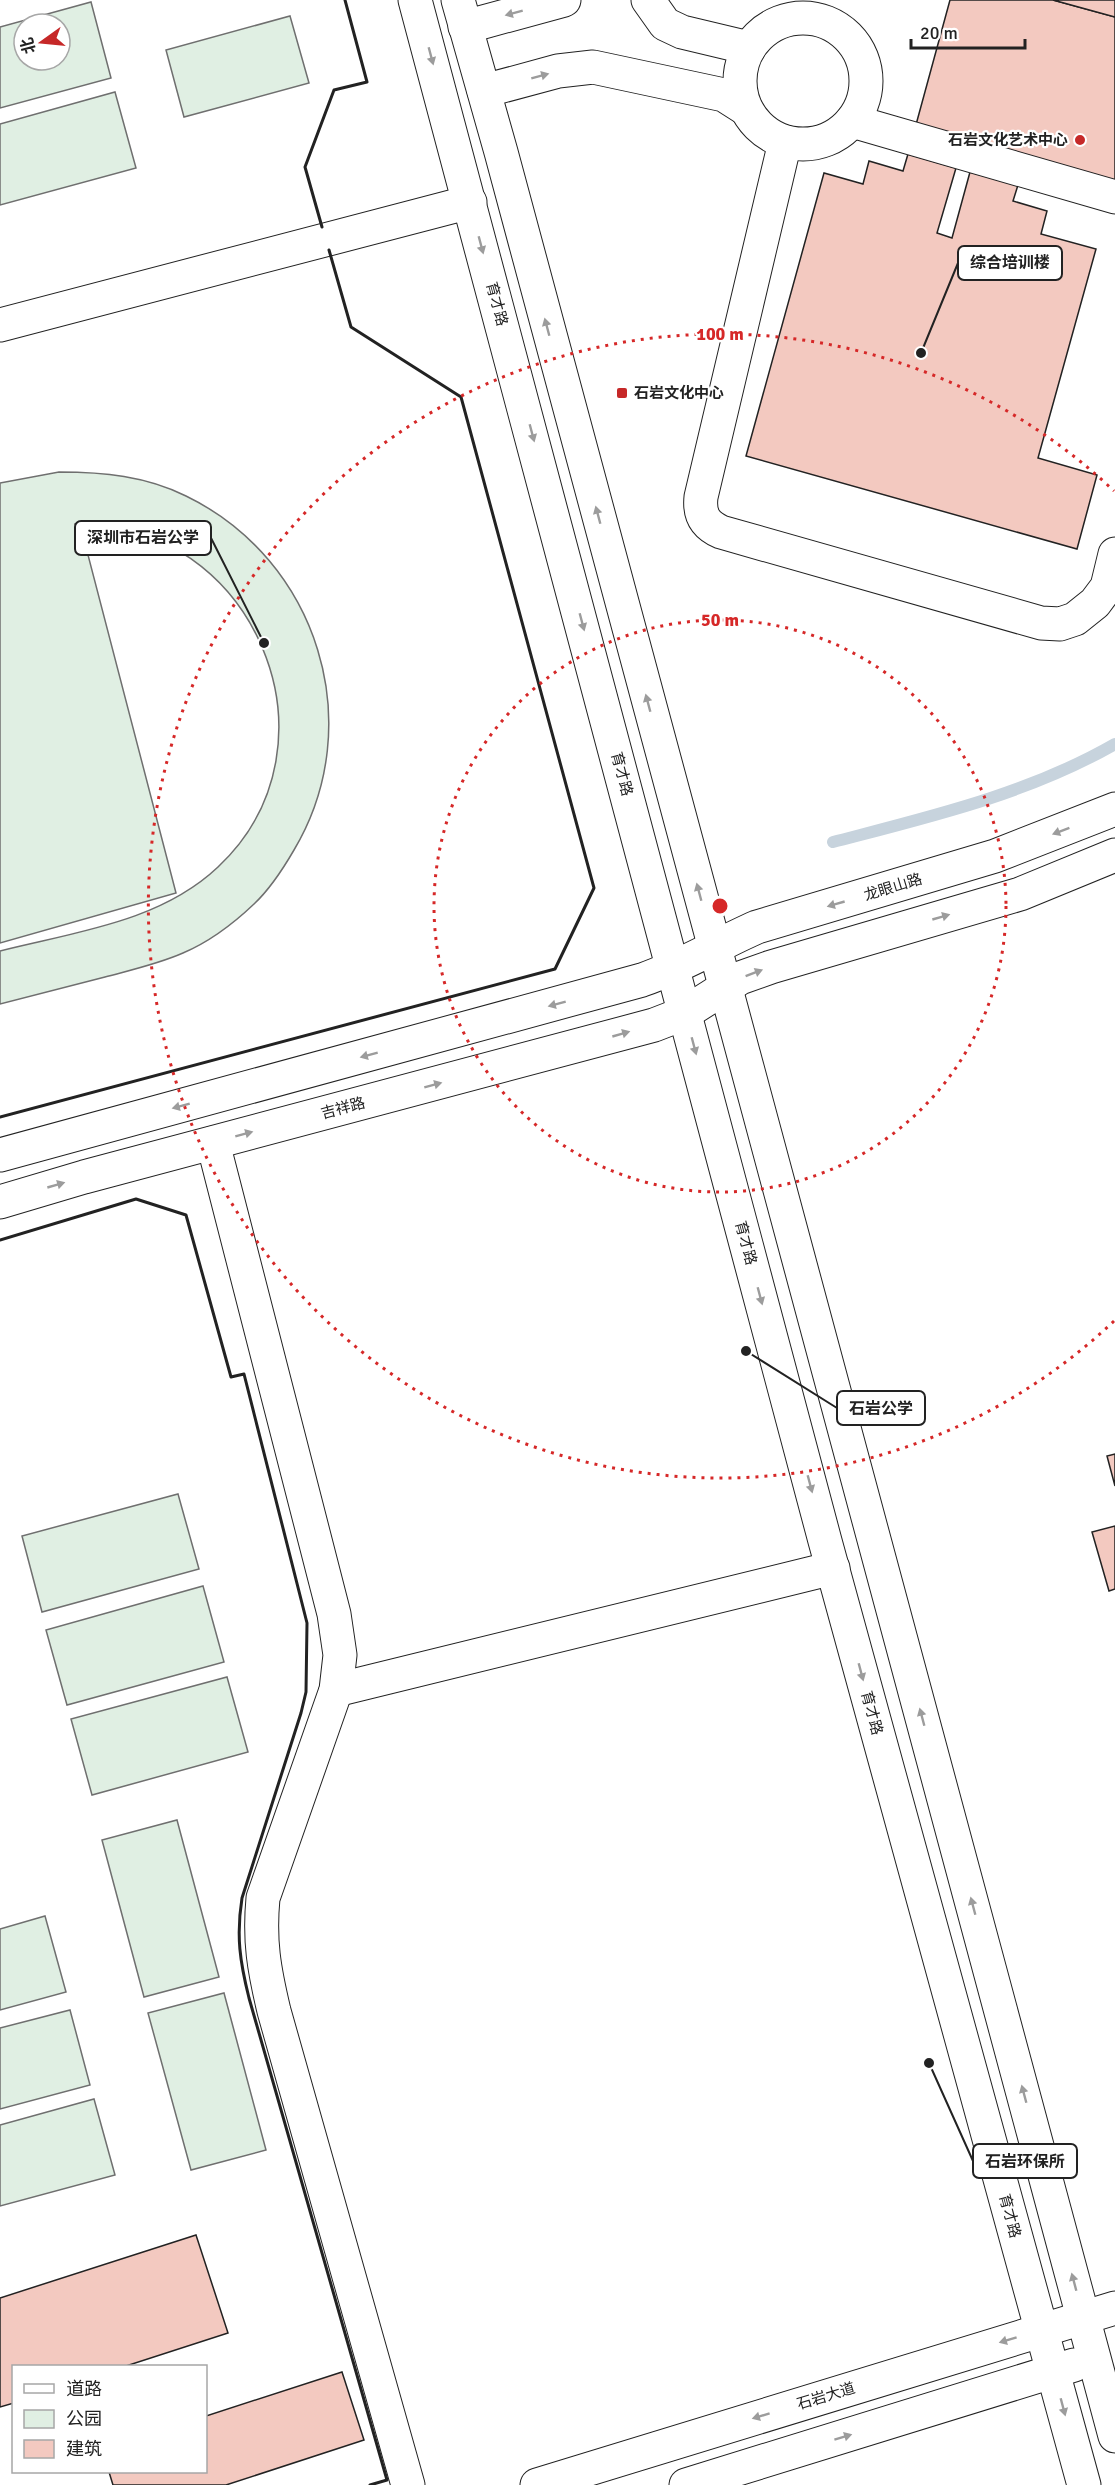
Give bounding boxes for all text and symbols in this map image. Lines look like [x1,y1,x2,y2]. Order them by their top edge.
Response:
one-way arrow [505,9,523,19]
north arrow [12,12,72,72]
scale bar [911,12,1025,50]
text: 20 m [920,22,958,44]
text: 北 [17,35,40,56]
one-way arrow [426,47,436,66]
one-way arrow [531,71,549,80]
place label: 石岩文化艺术中心 [948,131,1068,149]
marker: 石岩文化艺术中心 [1073,133,1087,147]
one-way arrow [477,236,487,254]
callout: 综合培训楼 [958,246,1062,280]
text: 综合培训楼 [970,253,1050,273]
street label: 育才路 [482,280,512,328]
one-way arrow [542,318,552,336]
text: 100 m [696,323,744,345]
place label: 石岩文化中心 [634,384,724,402]
marker: 石岩文化中心 [615,386,629,400]
one-way arrow [527,424,537,442]
one-way arrow [593,506,602,524]
callout: 深圳市石岩公学 [75,521,211,555]
text: 深圳市石岩公学 [87,528,199,548]
text: 50 m [701,609,739,631]
one-way arrow [577,613,587,631]
one-way arrow [643,694,653,713]
street label: 育才路 [607,750,637,798]
one-way arrow [1052,827,1070,836]
street label: 龙眼山路 [862,870,924,904]
one-way arrow [693,883,703,901]
centre of rings [710,896,730,916]
one-way arrow [827,900,845,910]
one-way arrow [932,912,950,921]
one-way arrow [745,968,763,977]
one-way arrow [548,1000,566,1010]
one-way arrow [612,1029,630,1038]
one-way arrow [690,1037,700,1055]
one-way arrow [360,1051,378,1061]
one-way arrow [424,1079,442,1089]
street label: 吉祥路 [319,1093,367,1123]
one-way arrow [172,1102,190,1112]
one-way arrow [235,1129,253,1139]
one-way arrow [47,1180,65,1190]
street label: 育才路 [731,1219,761,1267]
one-way arrow [756,1287,765,1305]
callout: 石岩公学 [837,1391,925,1425]
text: 石岩公学 [849,1399,913,1419]
one-way arrow [806,1475,815,1493]
one-way arrow [857,1664,866,1682]
street label: 育才路 [857,1689,887,1737]
one-way arrow [916,1708,926,1727]
one-way arrow [967,1896,977,1915]
one-way arrow [1018,2085,1028,2103]
callout: 石岩环保所 [973,2144,1077,2178]
text: 石岩环保所 [985,2152,1065,2172]
street label: 育才路 [995,2192,1025,2240]
one-way arrow [1069,2273,1079,2291]
one-way arrow [999,2336,1017,2345]
legend [12,2365,207,2473]
text: 道路 [66,2378,102,2400]
street label: 石岩大道 [795,2379,857,2413]
one-way arrow [1059,2398,1068,2416]
text: 公园 [66,2408,102,2430]
one-way arrow [752,2412,770,2421]
one-way arrow [834,2432,852,2441]
text: 建筑 [66,2438,102,2460]

